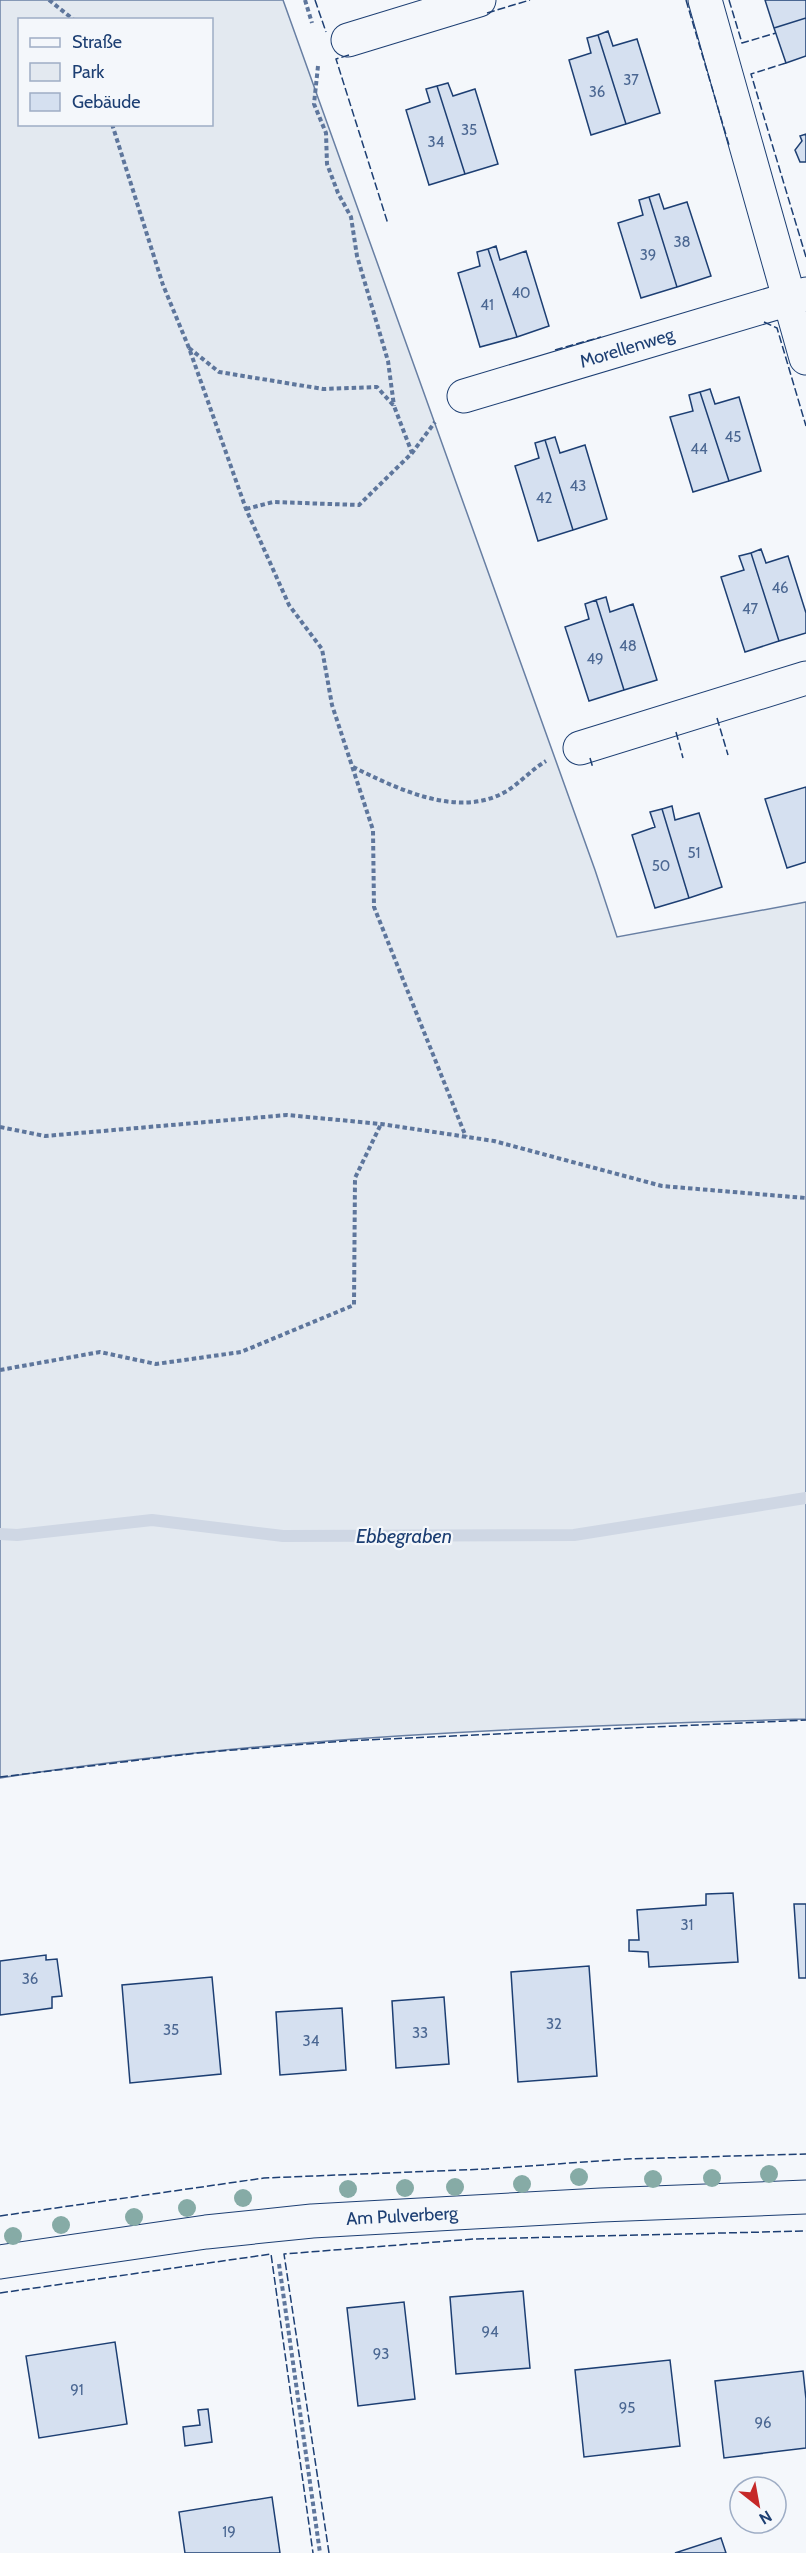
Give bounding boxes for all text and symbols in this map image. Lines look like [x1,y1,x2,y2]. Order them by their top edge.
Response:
legend [18,18,213,126]
text: Straße [72,31,122,53]
text: Park [72,61,105,83]
house number: 37 [623,71,639,89]
house number: 36 [589,83,605,101]
text: Gebäude [72,91,141,113]
house number: 35 [461,121,477,139]
house number: 34 [428,133,445,151]
house number: 38 [673,233,691,251]
house number: 39 [640,246,656,264]
house number: 40 [511,284,531,302]
house number: 41 [480,296,494,314]
street label: Morellenweg [577,323,678,373]
house number: 45 [725,428,741,446]
house number: 44 [690,440,708,458]
house number: 43 [570,477,586,495]
house number: 42 [536,489,552,507]
house number: 46 [771,579,789,597]
house number: 47 [742,600,759,618]
house number: 48 [619,637,637,655]
house number: 49 [586,650,604,668]
house number: 51 [687,844,701,862]
house number: 50 [652,857,670,875]
water label: Ebbegraben [356,1524,452,1548]
house number: 31 [680,1916,694,1934]
house number: 36 [22,1970,38,1988]
house number: 32 [546,2015,562,2033]
house number: 35 [163,2021,179,2039]
house number: 33 [412,2024,428,2042]
house number: 34 [303,2032,320,2050]
street label: Am Pulverberg [345,2202,460,2230]
house number: 94 [481,2323,499,2341]
house number: 93 [373,2345,389,2363]
house number: 91 [70,2381,84,2399]
house number: 95 [619,2399,635,2417]
house number: 96 [754,2414,772,2432]
north arrow [728,2475,788,2535]
text: N [756,2506,775,2528]
house number: 19 [222,2523,236,2541]

